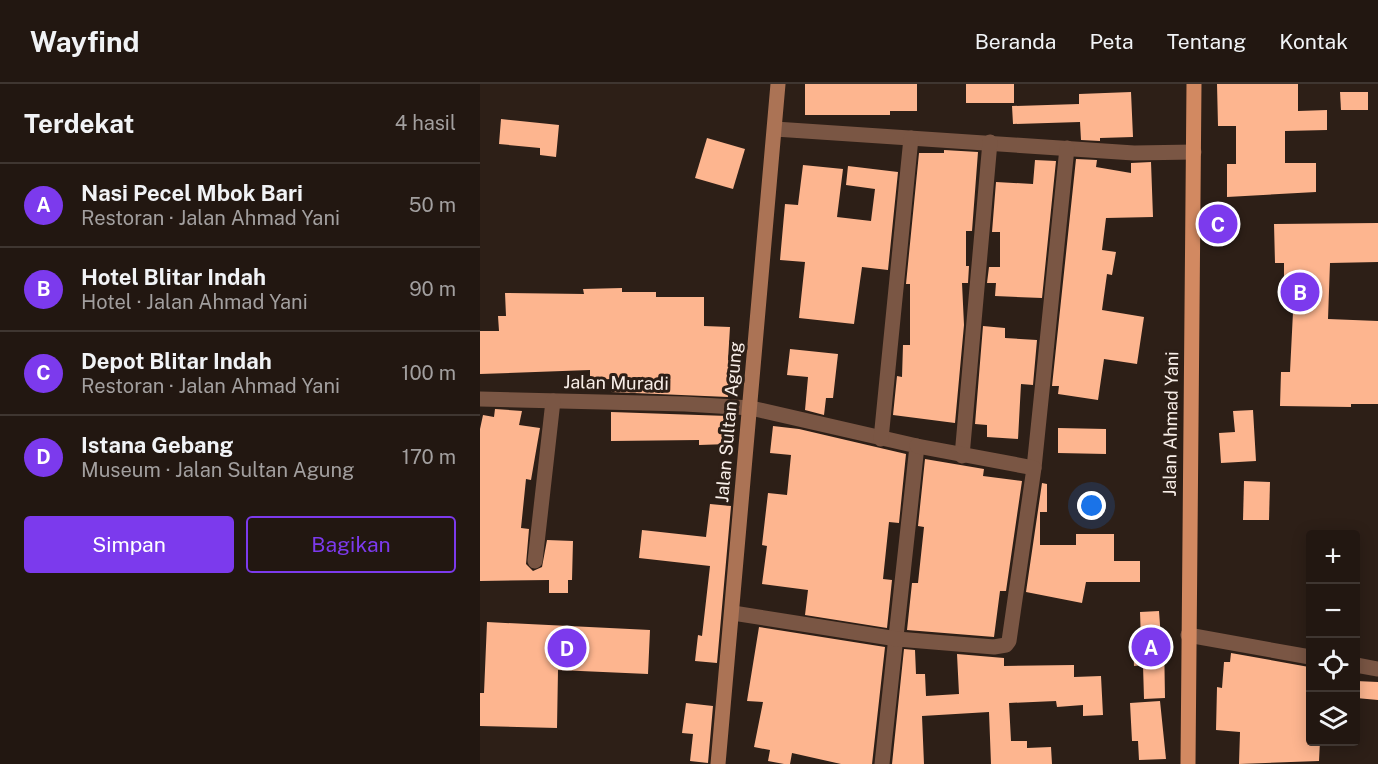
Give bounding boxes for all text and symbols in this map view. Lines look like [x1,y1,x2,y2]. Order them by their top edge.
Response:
text: Wayfind [30,25,140,58]
text: Beranda [975,29,1056,54]
text: Peta [1089,29,1134,54]
text: Tentang [1167,29,1246,54]
text: Kontak [1279,29,1348,54]
text: Terdekat [24,108,134,139]
text: 4 hasil [395,111,456,135]
text: Nasi Pecel Mbok Bari [81,180,303,206]
text: A [36,193,51,217]
text: 50 m [409,193,456,217]
pin: C [1198,202,1238,246]
text: Restoran · Jalan Ahmad Yani [81,206,340,230]
text: Hotel Blitar Indah [81,264,266,290]
pin: B [1280,270,1320,314]
text: B [37,277,50,301]
text: 90 m [409,277,456,301]
text: Hotel · Jalan Ahmad Yani [81,290,308,314]
street label: Jalan Sultan Agung [711,341,746,503]
text: Depot Blitar Indah [81,348,272,374]
street label: Jalan Ahmad Yani [1159,351,1182,497]
text: C [36,361,51,385]
text: 100 m [401,361,456,385]
street label: Jalan Muradi [563,371,669,394]
text: Restoran · Jalan Ahmad Yani [81,374,340,398]
text: Istana Gebang [81,432,233,458]
text: D [36,445,51,469]
text: 170 m [402,445,456,469]
text: Museum · Jalan Sultan Agung [81,458,355,482]
your location [1077,491,1106,520]
button: Simpan [24,516,234,573]
button: Bagikan [246,516,456,573]
map controls [1306,530,1360,746]
button: + [1306,530,1360,584]
button: − [1306,584,1360,638]
pin: A [1132,624,1170,670]
pin: D [548,626,586,670]
button: locate [1306,638,1360,692]
button: layers [1306,692,1360,746]

